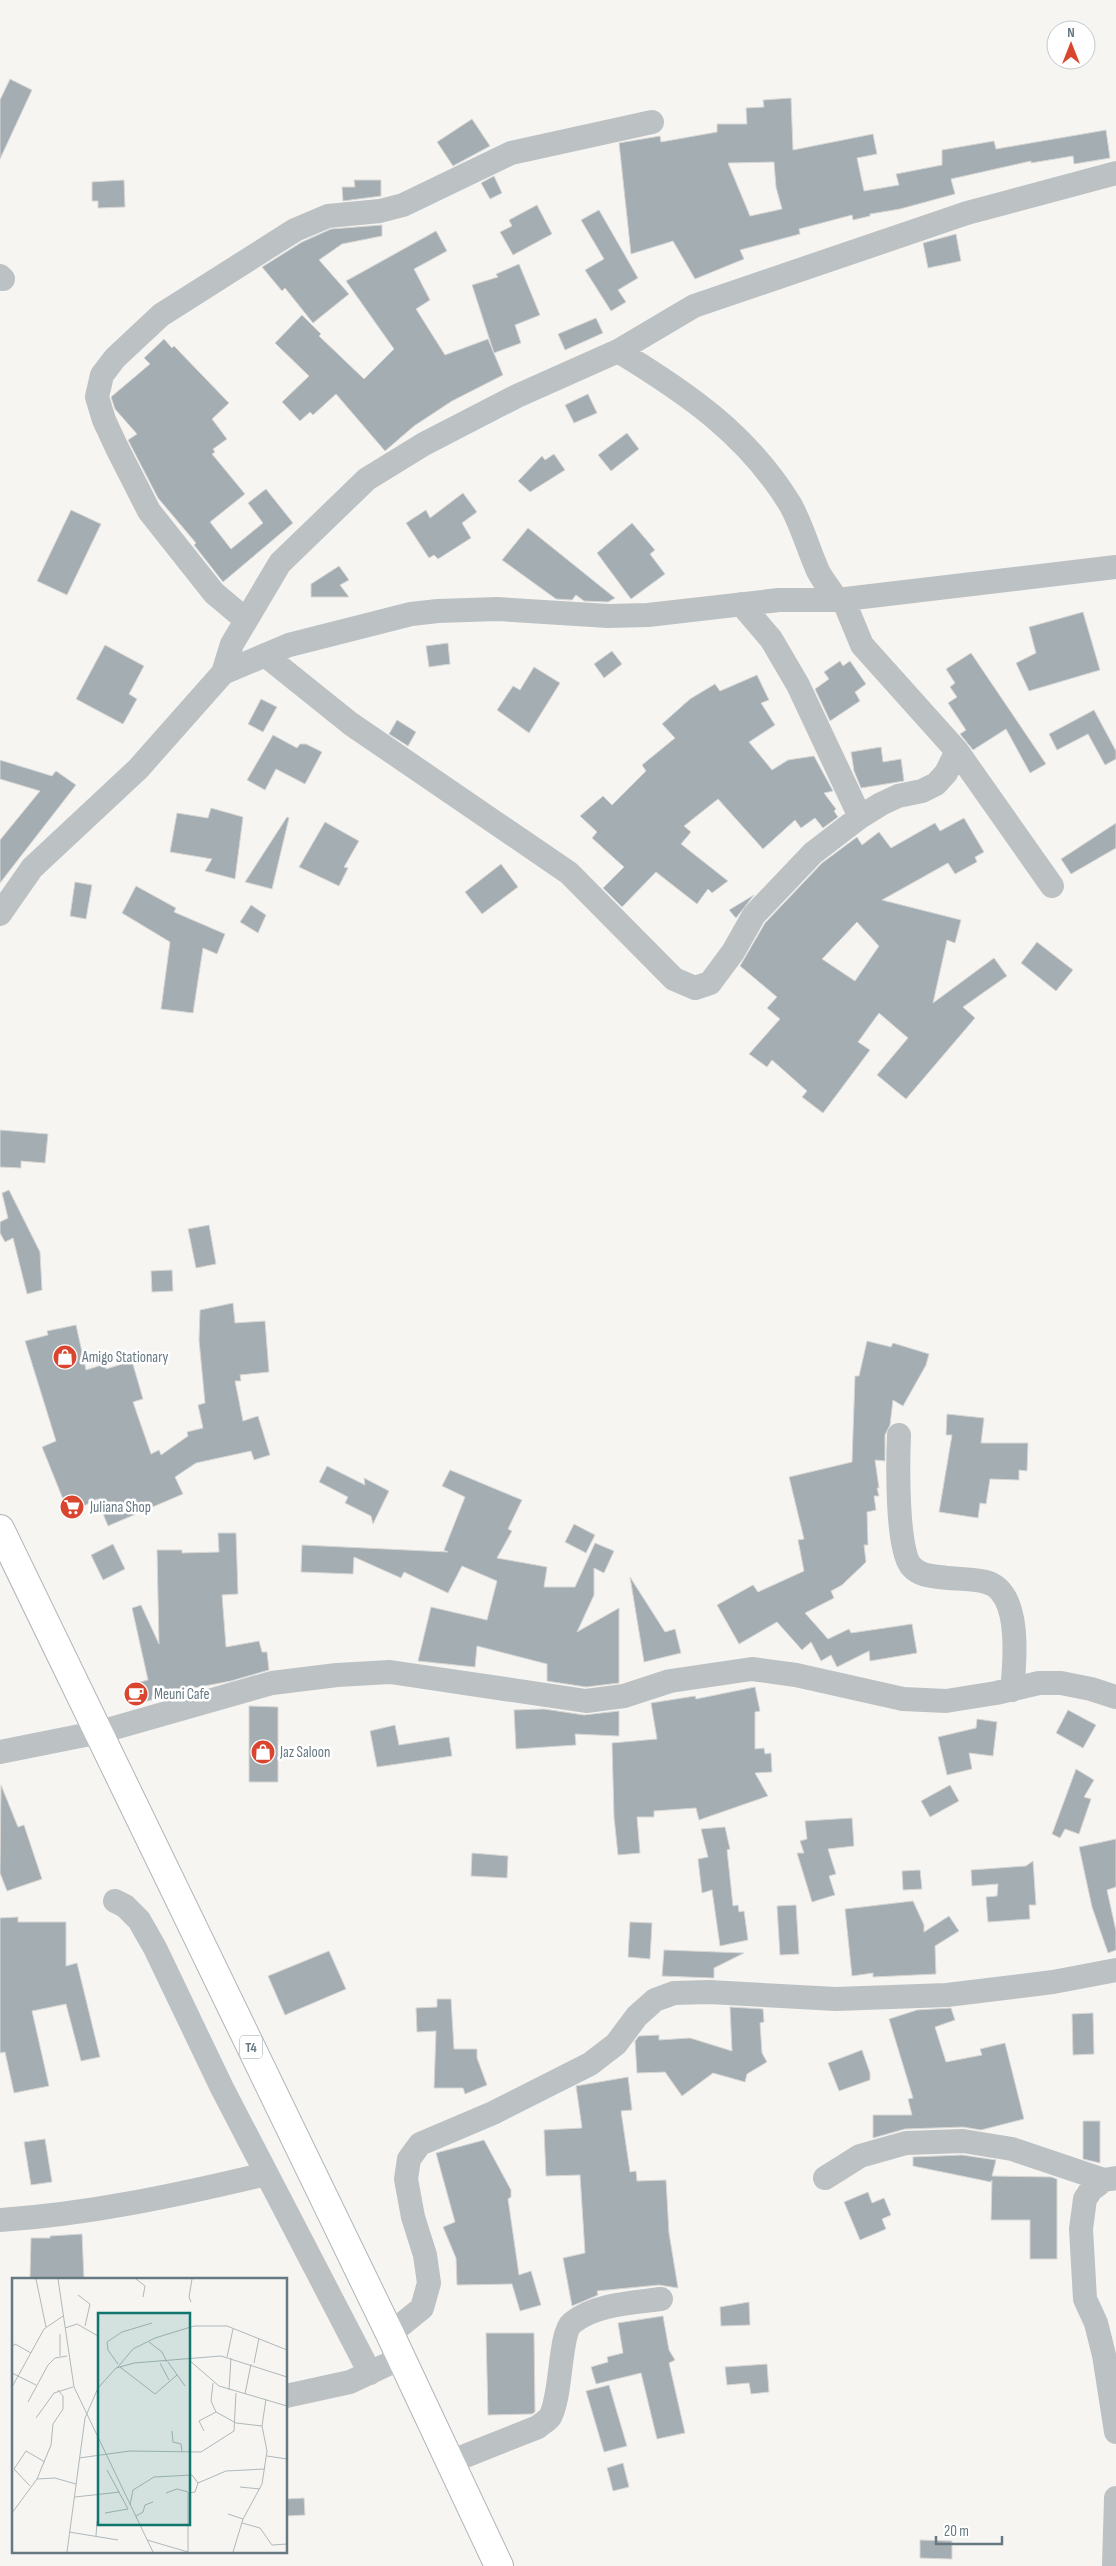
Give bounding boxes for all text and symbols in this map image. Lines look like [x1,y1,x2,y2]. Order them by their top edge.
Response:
north arrow [1046,20,1096,70]
text: N [1067,24,1075,41]
shop icon: Amigo Stationary [52,1344,78,1370]
place label: Amigo Stationary [81,1348,169,1367]
supermarket icon: Juliana Shop [59,1494,85,1520]
place label: Juliana Shop [89,1498,151,1517]
cafe icon: Meuni Cafe [123,1681,149,1707]
place label: Meuni Cafe [154,1685,210,1704]
shop icon: Jaz Saloon [250,1739,276,1765]
place label: Jaz Saloon [279,1743,330,1762]
road number: T4 [240,2035,262,2058]
inset map [12,2278,288,2554]
scale bar [936,2514,1002,2546]
text: 20 m [944,2522,969,2541]

